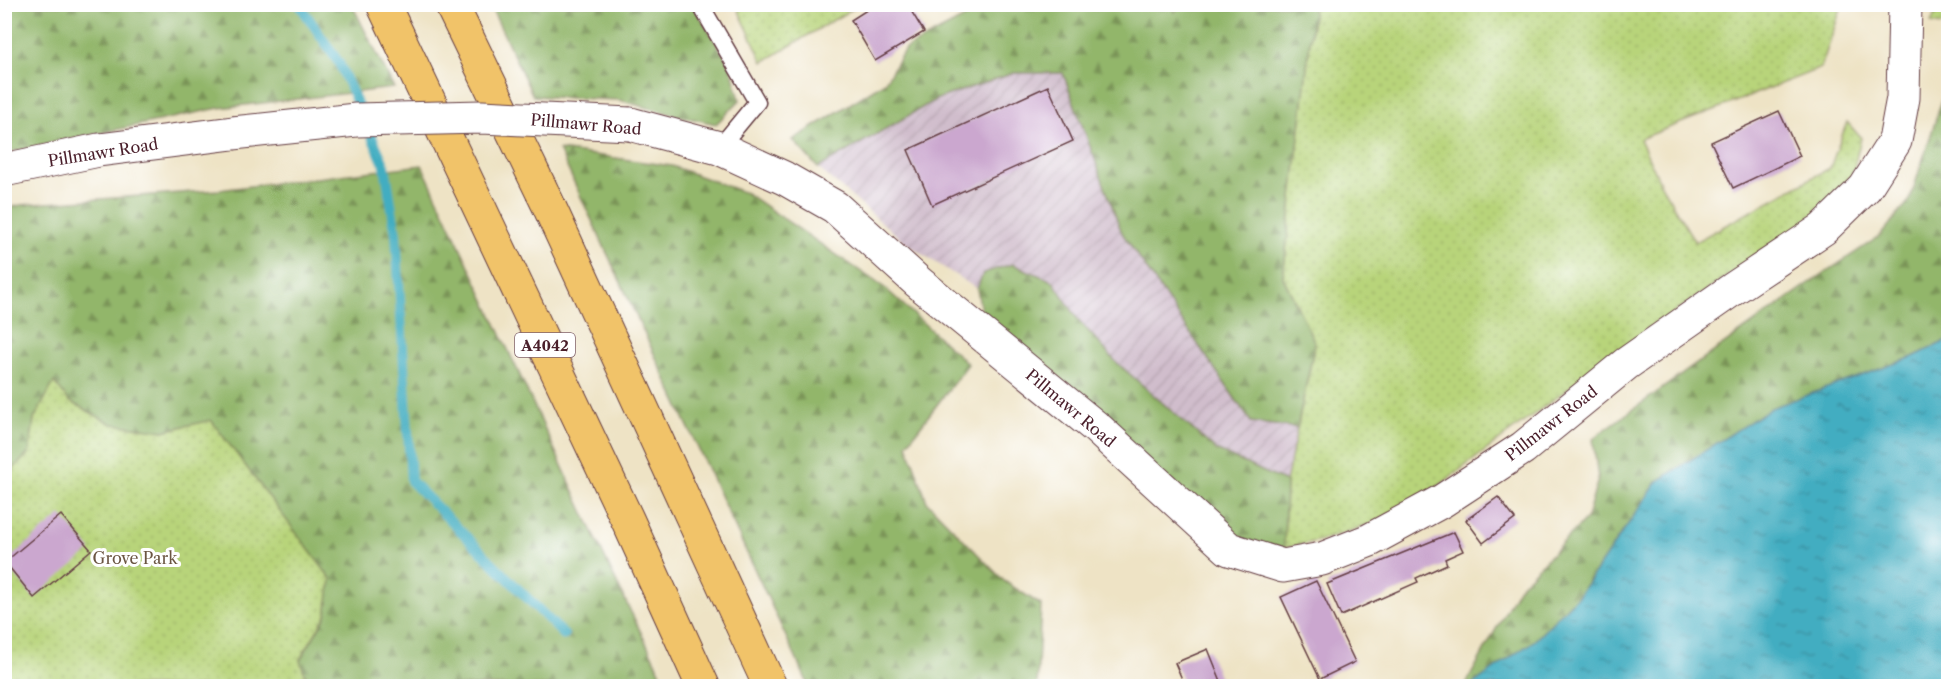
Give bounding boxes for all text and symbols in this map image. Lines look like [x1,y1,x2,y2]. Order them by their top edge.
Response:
street label: Pillmawr Road [530,109,643,139]
street label: Pillmawr Road [46,133,160,171]
road number: A4042 [515,333,575,357]
street label: Pillmawr Road [1022,365,1120,452]
street label: Pillmawr Road [1501,381,1601,465]
park label: Grove Park [93,548,178,568]

